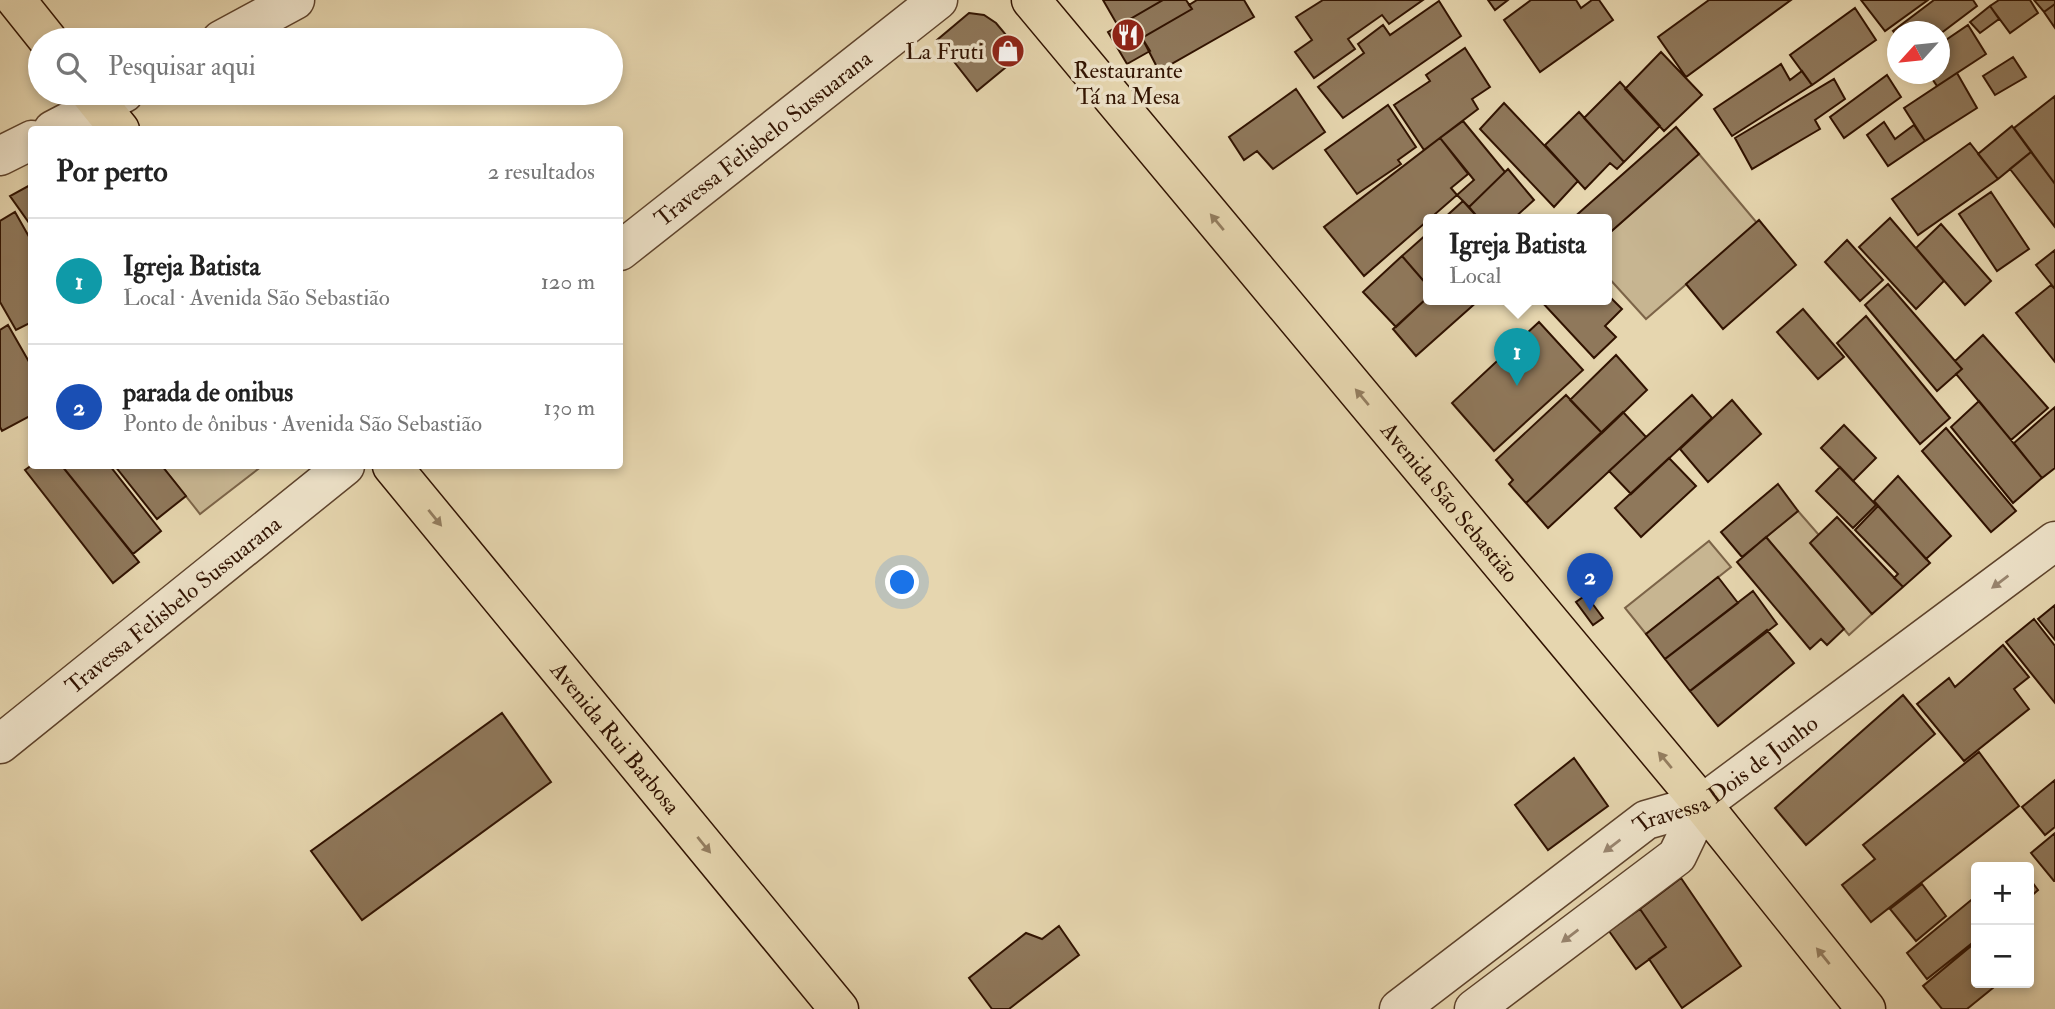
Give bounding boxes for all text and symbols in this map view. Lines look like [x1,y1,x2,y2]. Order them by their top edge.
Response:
restaurant icon: Restaurante Tá na Mesa [1109,16,1147,54]
north arrow [1887,21,1950,84]
search box [28,28,623,105]
shop icon: La Fruti [989,32,1027,70]
place label: La Fruti [905,37,984,66]
street label: Travessa Felisbelo Sussuarana [649,44,878,233]
icon: search [52,48,90,86]
text: Pesquisar aqui [108,51,256,83]
place label: Restaurante Tá na Mesa [1073,56,1183,111]
text: Por perto [56,153,168,190]
text: 2 resultados [488,157,595,186]
one-way arrow [1209,213,1224,231]
popup [1423,214,1612,305]
text: Igreja Batista [1449,229,1586,261]
text: Igreja Batista [123,251,260,283]
text: Local [1449,261,1501,290]
text: 1 [75,267,83,296]
text: 120 m [541,267,595,296]
text: Local · Avenida São Sebastião [123,283,390,312]
pin: 1 [1494,328,1540,386]
text: parada de onibus [123,377,293,409]
one-way arrow [1355,388,1370,405]
text: 2 [73,393,85,422]
text: 130 m [543,393,595,422]
text: Ponto de ônibus · Avenida São Sebastião [123,409,482,438]
street label: Avenida São Sebastião [1374,415,1525,589]
street label: Travessa Felisbelo Sussuarana [59,509,287,701]
one-way arrow [427,510,442,527]
pin: 2 [1567,553,1613,611]
your location [885,565,919,599]
one-way arrow [1991,574,2009,588]
street label: Avenida Rui Barbosa [543,655,687,821]
street label: Travessa Dois de Junho [1627,709,1824,840]
one-way arrow [1657,751,1672,769]
one-way arrow [696,837,711,854]
one-way arrow [1603,839,1622,853]
map controls [1971,862,2034,988]
button: + [1971,862,2034,925]
button: − [1971,925,2034,988]
one-way arrow [1562,929,1580,944]
one-way arrow [1816,947,1831,964]

